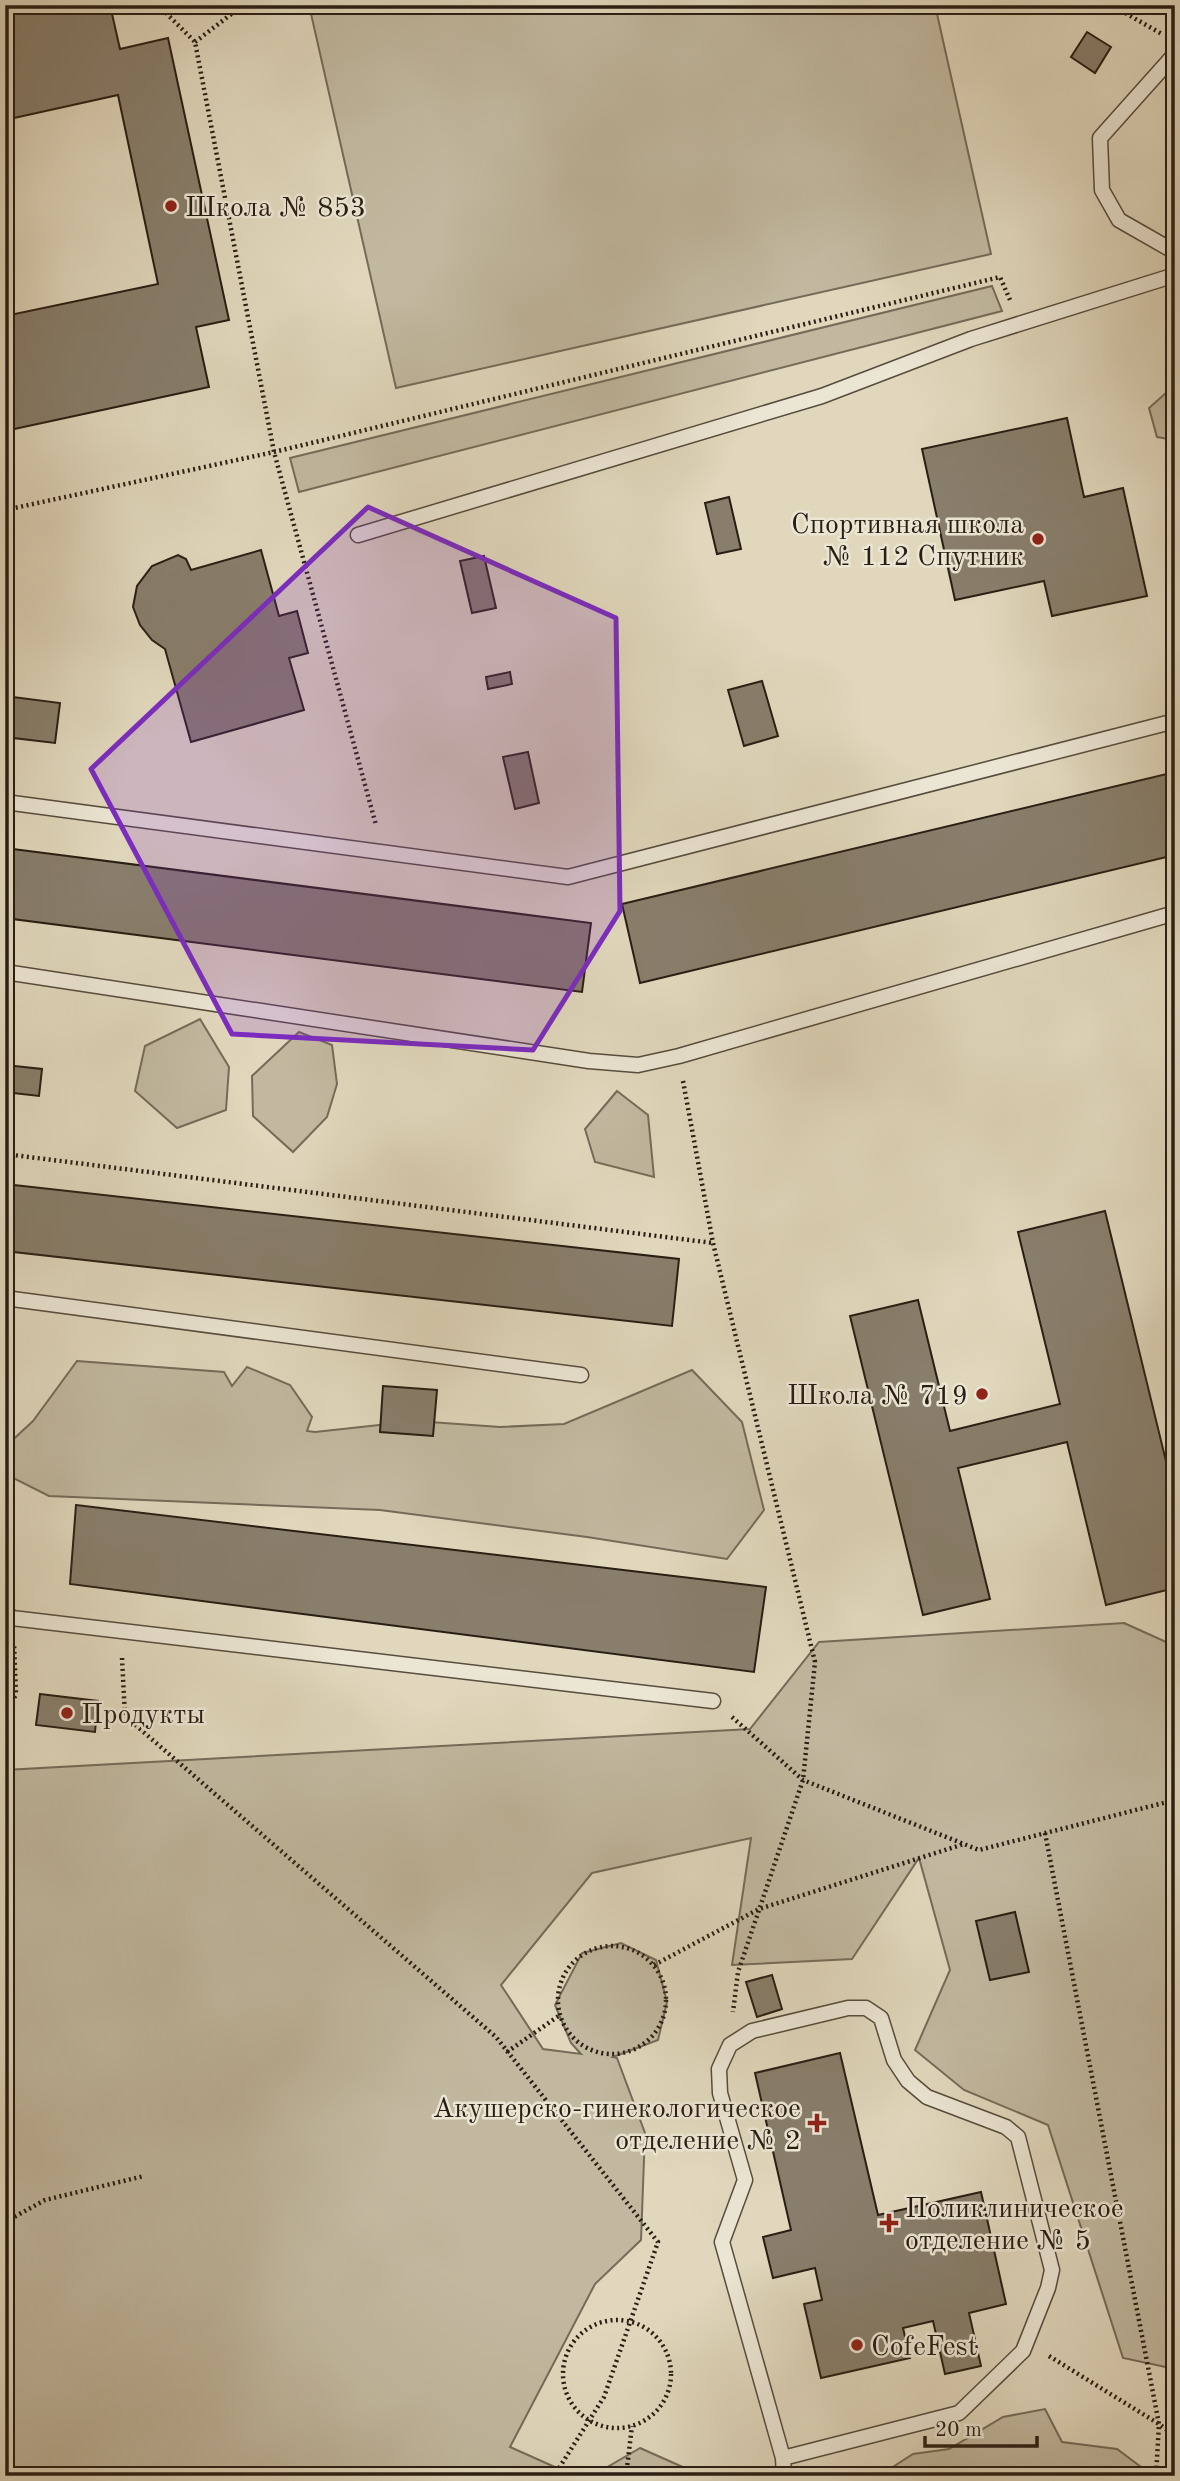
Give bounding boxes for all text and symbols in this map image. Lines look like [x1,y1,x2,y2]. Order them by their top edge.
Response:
place label: Школа № 853 [185,195,366,223]
marker: Школа № 853 [163,198,179,214]
place label: Спортивная школа № 112 Спутник [791,512,1024,572]
marker: Спортивная школа № 112 Спутник [1030,531,1046,547]
place label: Школа № 719 [787,1383,968,1411]
marker: Школа № 719 [974,1386,990,1402]
place label: Продукты [81,1702,205,1730]
marker: Продукты [59,1705,75,1721]
place label: Акушерско-гинекологическое отделение № 2 [433,2096,801,2156]
marker: Акушерско-гинекологическое отделение № 2 [807,2113,827,2133]
place label: Поликлиническое отделение № 5 [905,2196,1124,2256]
marker: Поликлиническое отделение № 5 [879,2213,899,2233]
place label: CofeFest [871,2334,978,2362]
marker: CofeFest [849,2337,865,2353]
scale bar [925,2404,1036,2448]
text: 20 m [935,2420,982,2441]

